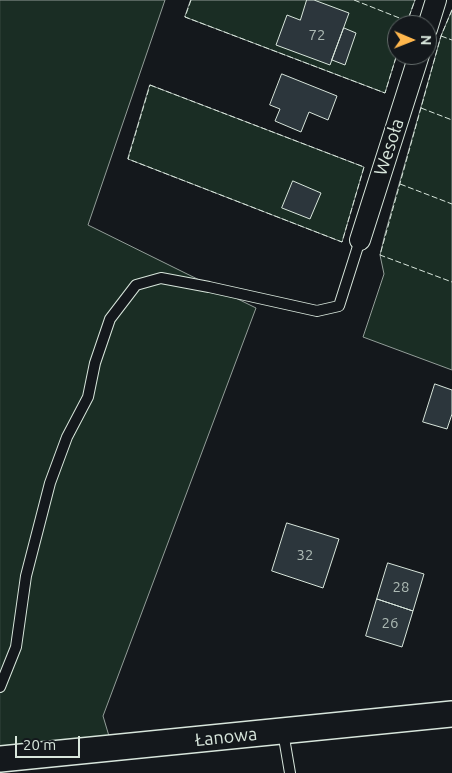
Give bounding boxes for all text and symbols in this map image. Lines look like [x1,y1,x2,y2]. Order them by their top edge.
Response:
north arrow [387,15,437,65]
house number: 72 [309,26,325,44]
text: N [418,35,434,46]
street label: Wesoła [370,116,408,178]
house number: 32 [297,546,313,564]
house number: 28 [393,578,409,596]
house number: 26 [382,614,398,632]
street label: Łanowa [194,723,258,751]
scale bar [18,726,82,758]
text: 20 m [23,736,56,753]

